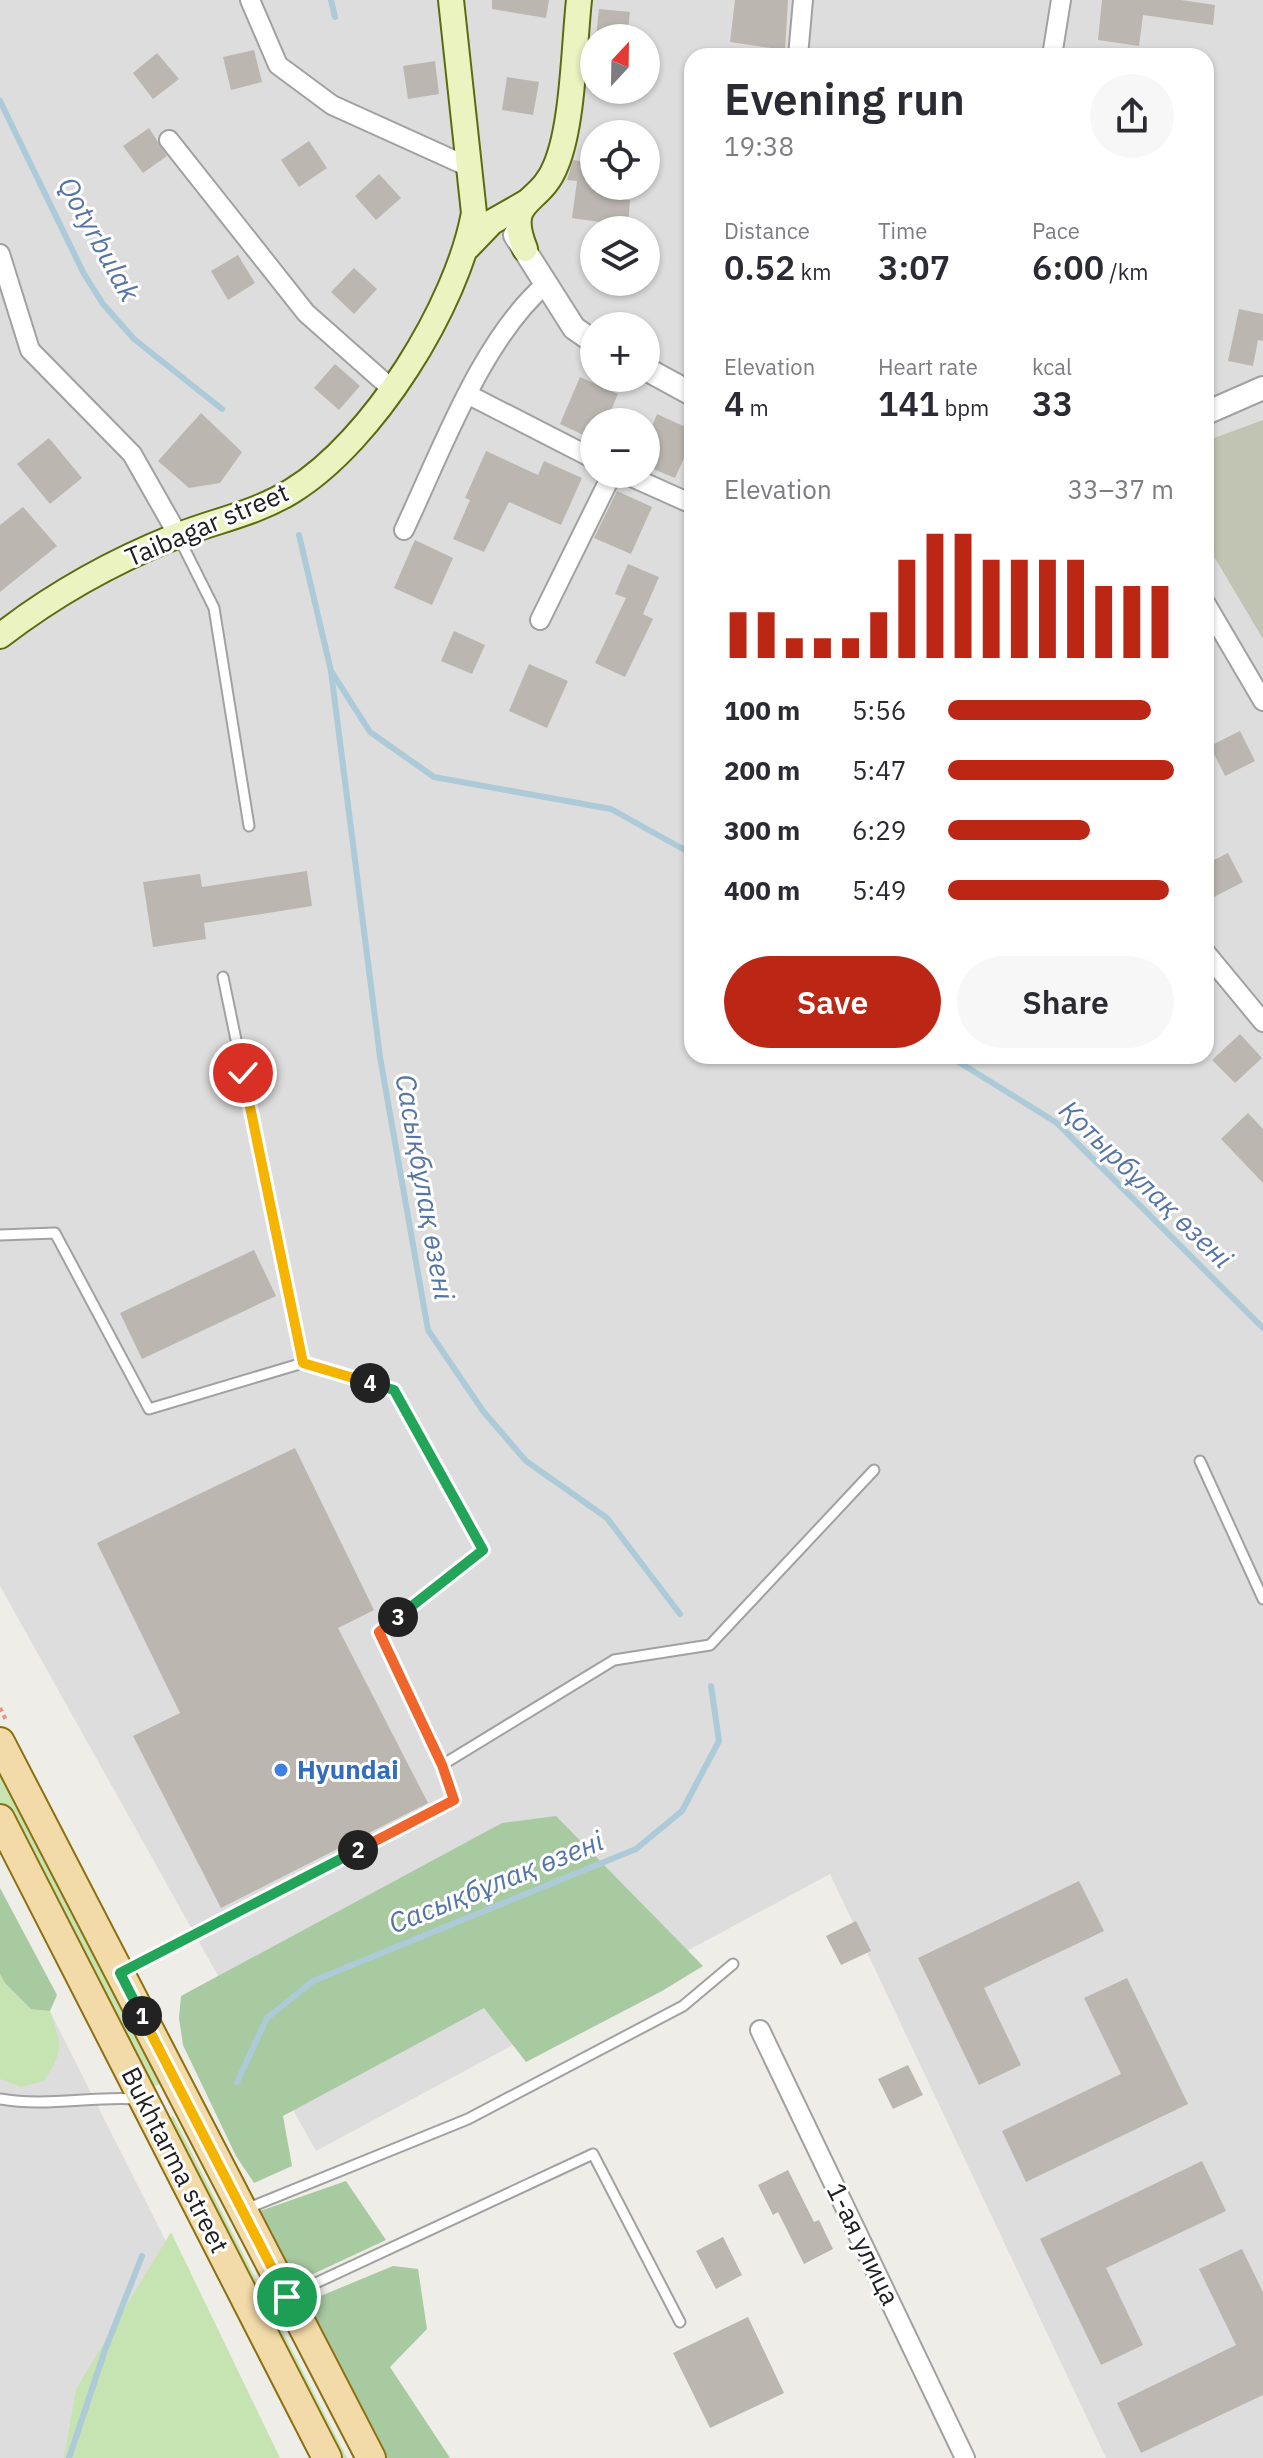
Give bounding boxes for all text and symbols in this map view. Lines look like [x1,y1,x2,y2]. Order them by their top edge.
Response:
north arrow [580,24,660,104]
map controls [580,24,660,488]
text: Evening run [724,70,965,127]
button: share [1090,74,1174,158]
button: locate [580,120,660,200]
text: 19:38 [724,129,794,163]
water label: Qotyrbulak [50,170,149,308]
button: layers [580,216,660,296]
text: Distance [724,216,810,245]
text: Time [878,216,927,245]
text: Pace [1032,216,1080,245]
text: 0.52 [724,245,795,289]
text: 3:07 [878,245,950,289]
text: 6:00 [1032,245,1104,289]
text: km [795,257,831,286]
text: /km [1104,257,1148,286]
button: + [580,312,660,392]
text: Elevation [724,352,815,381]
text: Heart rate [878,352,978,381]
text: kcal [1032,352,1072,381]
text: 4 [724,381,744,425]
text: 141 [878,381,939,425]
text: 33 [1032,381,1073,425]
text: m [744,393,769,422]
text: bpm [939,393,989,422]
button: − [580,408,660,488]
text: Elevation [724,472,832,506]
text: 33–37 m [1067,472,1174,506]
street label: Taibagar street [120,474,293,574]
text: 100 m [724,693,800,727]
text: 5:56 [852,693,906,727]
text: 200 m [724,753,800,787]
text: 5:47 [852,753,906,787]
text: 300 m [724,813,800,847]
text: 6:29 [852,813,906,847]
text: 400 m [724,873,800,907]
text: 5:49 [852,873,906,907]
button: Save [724,956,941,1048]
button: Share [957,956,1174,1048]
pin [209,1039,277,1107]
icon: check [221,1051,265,1095]
water label: Сасықбұлақ өзені [387,1071,464,1303]
water label: Қотырбұлақ өзені [1052,1091,1241,1276]
pin: 4 [350,1363,390,1403]
text: 4 [363,1368,377,1397]
pin: 3 [378,1597,418,1637]
text: 3 [391,1602,405,1631]
place label: Hyundai [297,1752,399,1786]
marker: Hyundai [272,1761,290,1779]
water label: Сасықбұлақ өзені [383,1821,609,1941]
pin: 2 [338,1830,378,1870]
text: 2 [351,1835,365,1864]
pin: 1 [122,1996,162,2036]
text: 1 [135,2001,149,2030]
street label: Bukhtarma street [114,2061,237,2258]
street label: 1-ая улица [820,2177,908,2310]
pin [253,2263,321,2331]
icon: arrive [265,2275,309,2319]

